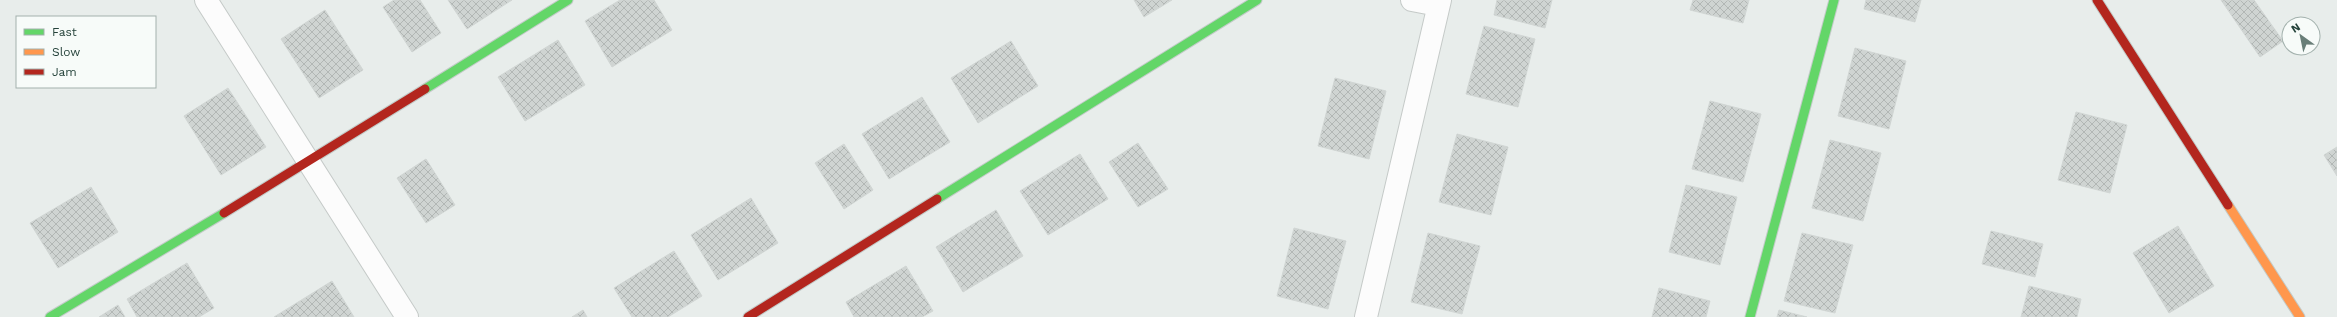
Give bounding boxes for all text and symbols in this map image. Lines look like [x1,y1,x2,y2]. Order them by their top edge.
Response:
legend [16,16,156,88]
north arrow [2281,16,2321,56]
text: N [2289,20,2303,36]
text: Fast [52,25,77,39]
text: Slow [52,45,80,59]
text: Jam [52,65,77,79]

